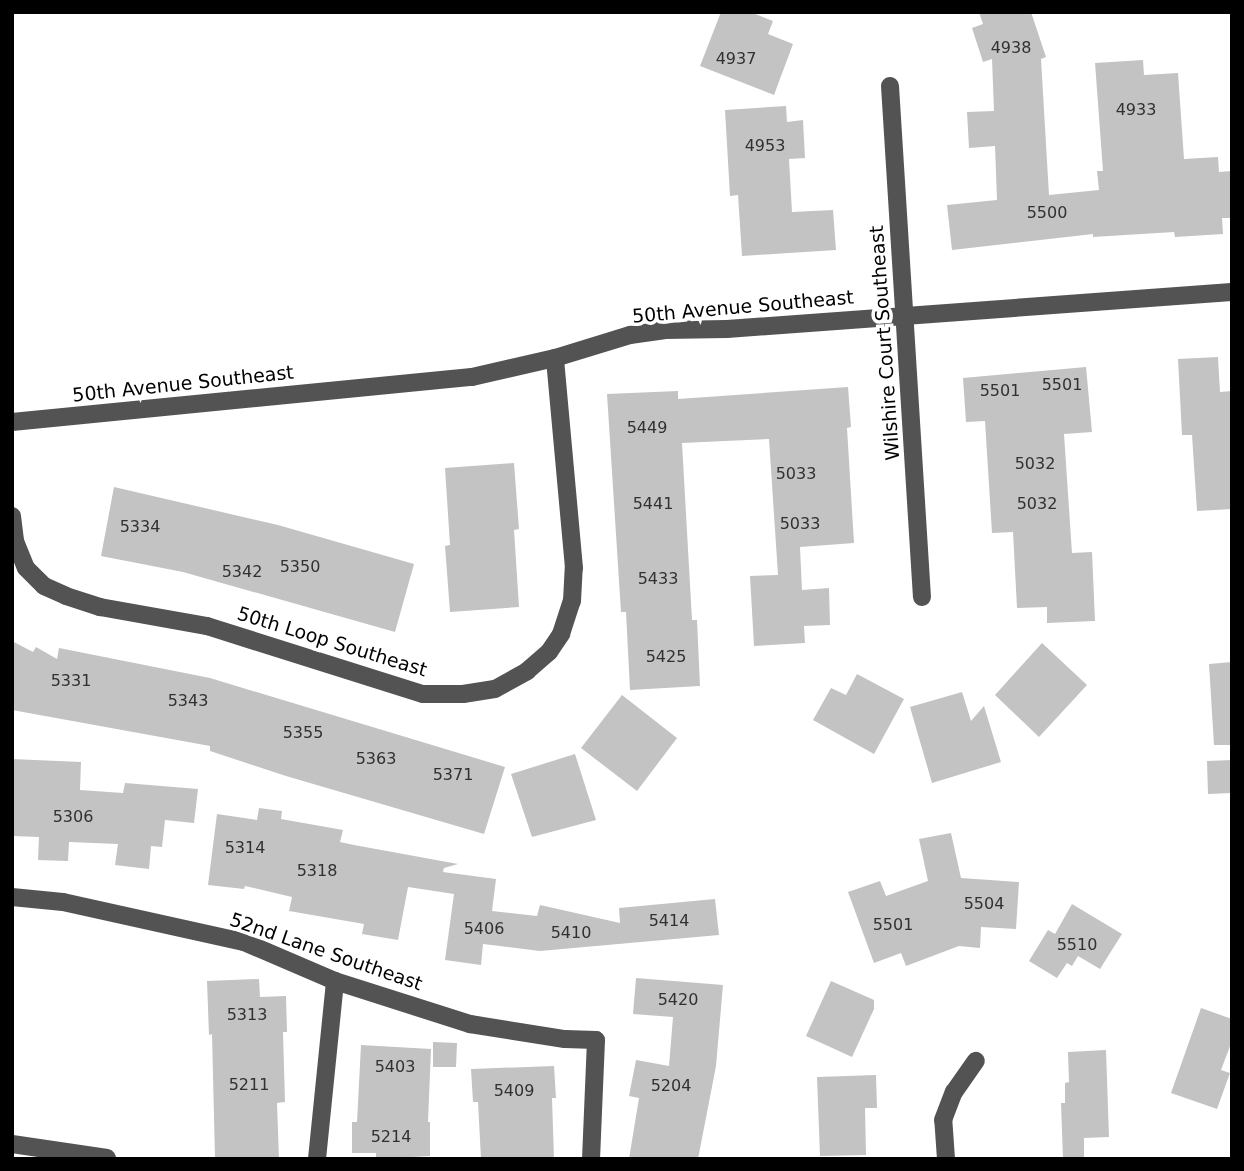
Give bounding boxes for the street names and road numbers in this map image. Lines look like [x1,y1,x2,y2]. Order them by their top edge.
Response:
street label: Wilshire Court Southeast [865,225,905,461]
street label: 50th Avenue Southeast [631,286,855,328]
street label: 50th Avenue Southeast [71,361,295,407]
street label: 50th Loop Southeast [234,602,430,682]
street label: 52nd Lane Southeast [227,908,425,996]

